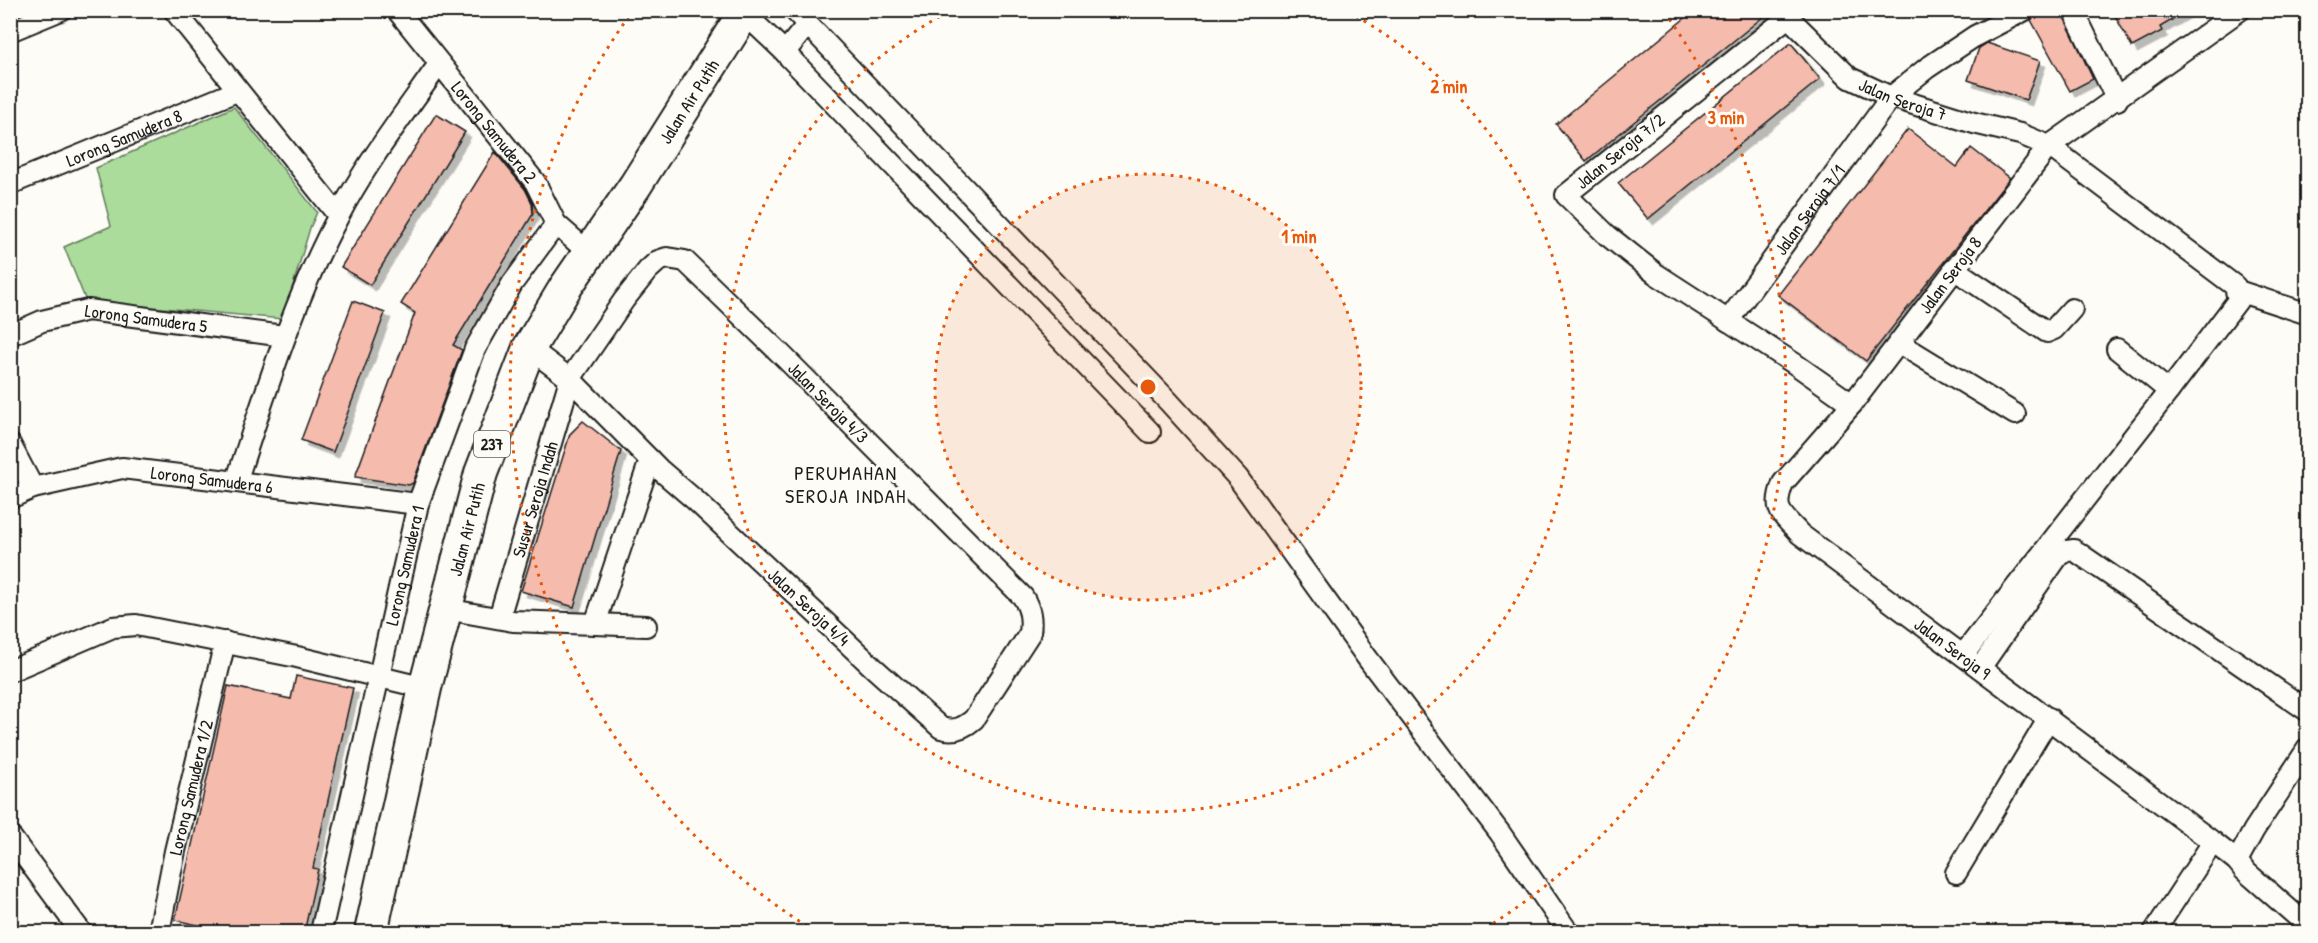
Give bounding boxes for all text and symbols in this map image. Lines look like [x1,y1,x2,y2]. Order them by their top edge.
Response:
street label: Jalan Air Putih [652,54,725,148]
street label: Jalan Seroja 7 [1855,71,1950,126]
text: 2 min [1431,74,1467,99]
street label: Lorong Samudera 2 [446,75,544,188]
street label: Lorong Samudera 8 [62,102,186,172]
text: 3 min [1708,105,1744,130]
street label: Jalan Seroja 7/2 [1570,107,1670,195]
street label: Jalan Seroja 7/1 [1768,159,1851,260]
text: 1 min [1281,224,1317,249]
street label: Jalan Seroja 8 [1913,231,1987,319]
street label: Lorong Samudera 5 [84,297,209,338]
street label: Jalan Seroja 4/3 [783,356,875,448]
centre of rings [1138,377,1158,397]
road number: 237 [474,431,510,457]
street label: Susur Seroja Indah [505,438,563,560]
street label: Lorong Samudera 6 [150,459,274,499]
district label: PERUMAHAN SEROJA INDAH [785,459,907,509]
street label: Jalan Air Putih [442,479,491,579]
street label: Lorong Samudera 1 [378,503,430,628]
street label: Jalan Seroja 4/4 [762,562,856,652]
street label: Jalan Seroja 9 [1910,611,1997,685]
street label: Lorong Samudera 1/2 [162,717,219,857]

